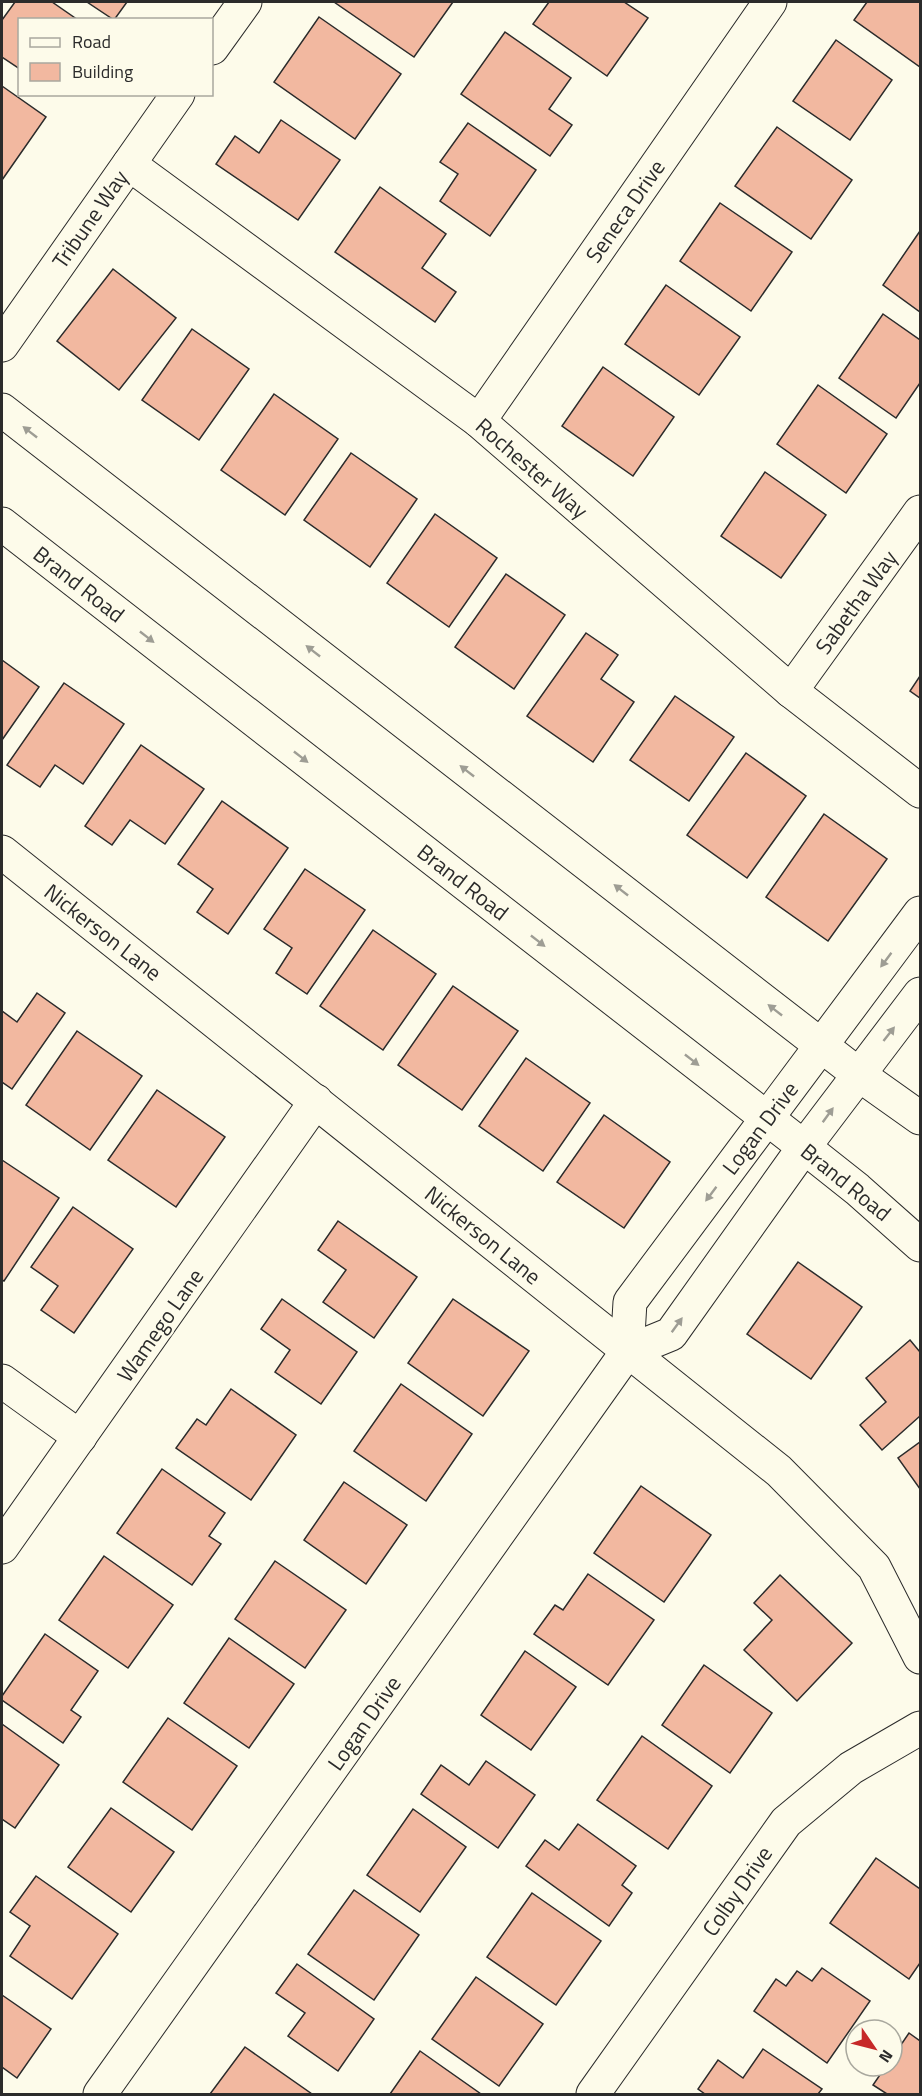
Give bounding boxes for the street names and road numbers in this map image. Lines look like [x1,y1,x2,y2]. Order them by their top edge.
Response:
street label: Seneca Drive [577,152,673,270]
street label: Tribune Way [43,162,137,275]
street label: Rochester Way [468,409,596,527]
street label: Brand Road [26,537,132,631]
street label: Sabetha Way [806,542,906,661]
street label: Brand Road [410,835,516,929]
street label: Nickerson Lane [37,875,169,989]
street label: Logan Drive [714,1074,806,1182]
street label: Brand Road [793,1135,899,1229]
street label: Nickerson Lane [417,1177,549,1293]
street label: Wamego Lane [108,1261,212,1389]
street label: Logan Drive [319,1669,409,1777]
street label: Colby Drive [693,1839,781,1943]

